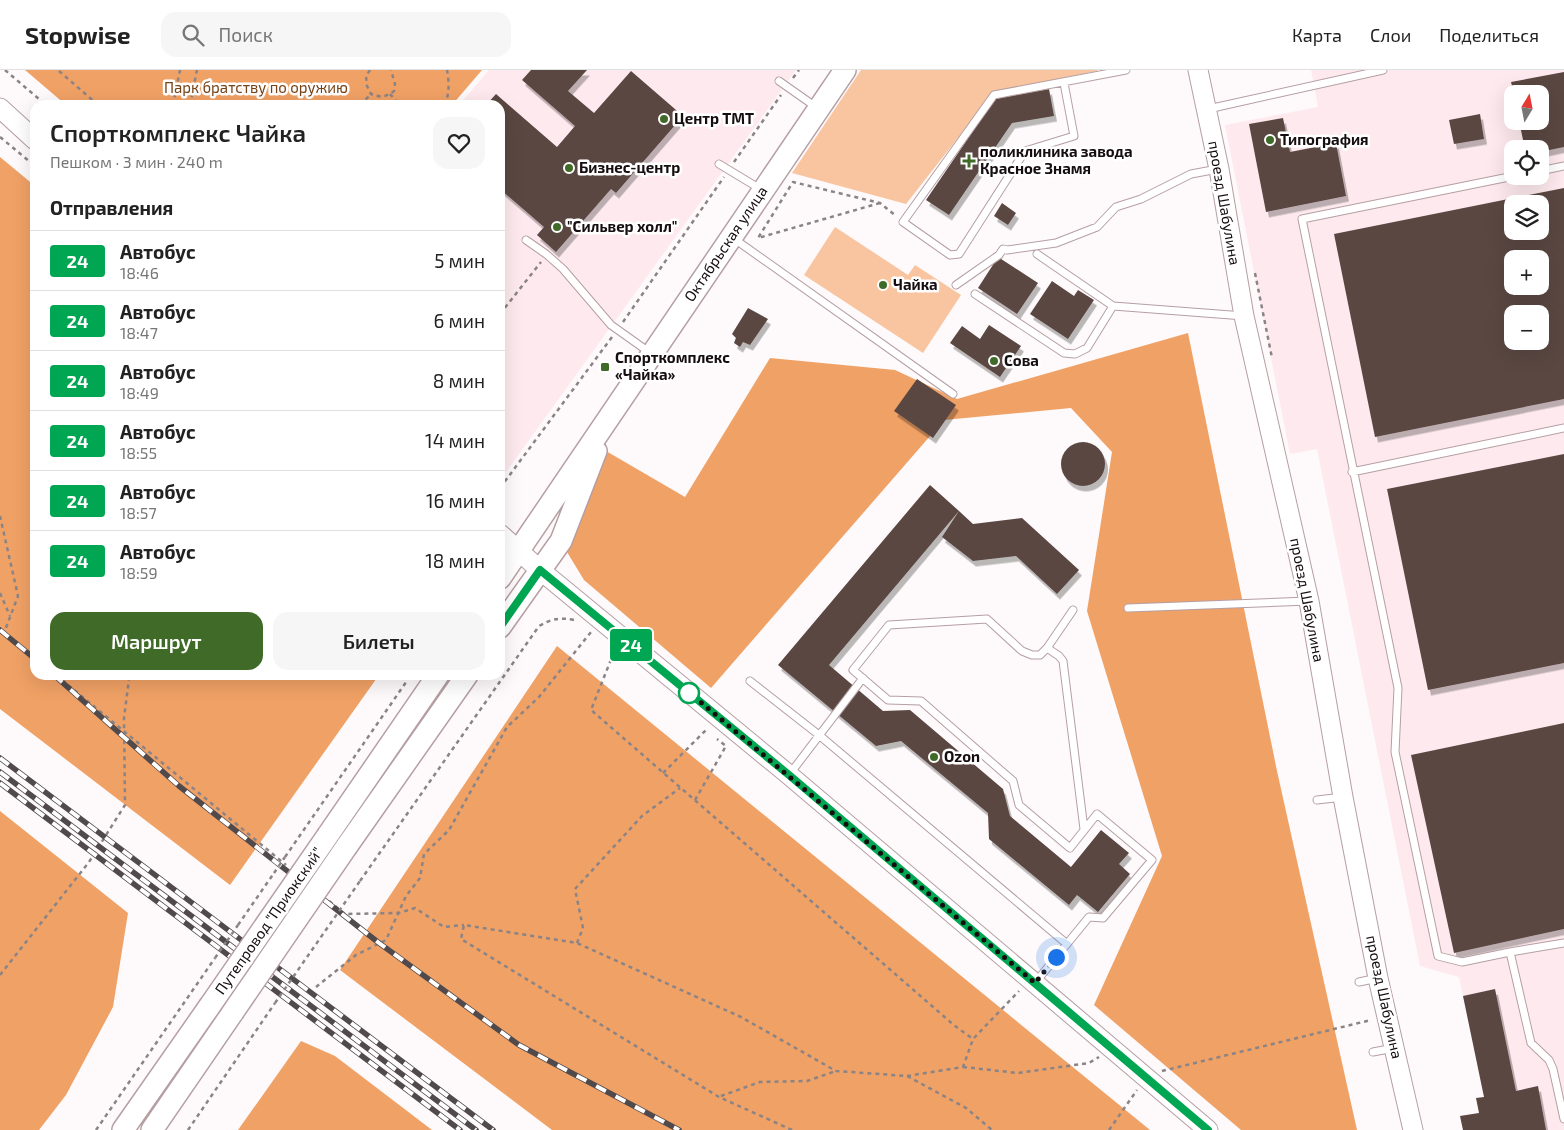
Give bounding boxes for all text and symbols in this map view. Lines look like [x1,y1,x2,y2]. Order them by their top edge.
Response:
search box [161,12,511,57]
text: Stopwise [25,20,131,49]
icon: search [179,21,207,49]
text: Поиск [219,23,273,46]
text: Карта [1292,24,1342,46]
text: Слои [1370,24,1411,46]
text: Поделиться [1439,24,1539,46]
park label: Парк братству по оружию [164,78,348,97]
north arrow [1504,85,1549,130]
map controls [1504,85,1549,350]
place label: Центр ТМТ [674,109,754,127]
marker: Центр ТМТ [658,113,670,125]
button: heart [433,117,485,169]
text: Спорткомплекс Чайка [50,118,306,147]
place label: Типография [1280,130,1369,148]
marker: Типография [1264,134,1276,146]
street label: проезд Шабулина [1204,139,1245,267]
button: locate [1504,140,1549,185]
place label: поликлиника завода Красное Знамя [980,142,1132,177]
text: Пешком · 3 мин · 240 m [50,152,223,171]
marker: поликлиника завода Красное Знамя [962,154,976,168]
place label: Бизнес-центр [579,158,680,176]
marker: Бизнес-центр [563,162,575,174]
street label: Октябрьская улица [680,182,771,305]
button: layers [1504,195,1549,240]
text: Отправления [50,196,173,219]
place label: "Сильвер холл" [567,217,677,235]
marker: "Сильвер холл" [551,221,563,233]
text: Автобус [120,240,196,263]
text: 5 мин [434,249,485,272]
text: 24 [67,250,88,272]
button: + [1504,250,1549,295]
text: 18:46 [120,263,159,282]
place label: Чайка [893,275,938,293]
marker: Чайка [877,279,889,291]
text: Автобус [120,300,196,323]
button: − [1504,305,1549,350]
text: 6 мин [433,309,485,332]
text: 24 [67,310,88,332]
text: 18:47 [120,323,158,342]
place label: Спорткомплекс «Чайка» [615,348,730,383]
place label: Сова [1004,351,1039,369]
marker: Сова [988,355,1000,367]
text: Автобус [120,360,196,383]
marker: Спорткомплекс «Чайка» [599,361,611,373]
text: 8 мин [433,369,485,392]
text: 24 [67,370,88,392]
text: 18:49 [120,383,159,402]
text: Автобус [120,420,196,443]
text: 14 мин [425,429,485,452]
text: 24 [67,430,88,452]
text: 18:55 [120,443,157,462]
text: Автобус [120,480,196,503]
text: 16 мин [426,489,485,512]
text: 24 [67,490,88,512]
text: 18:57 [120,503,157,522]
street label: проезд Шабулина [1286,536,1329,664]
text: Автобус [120,540,196,563]
text: 18 мин [425,549,485,572]
text: 24 [67,550,88,572]
text: 18:59 [120,563,158,582]
button: Маршрут [50,612,263,670]
button: Билеты [273,612,485,670]
line badge: 24 [608,629,654,661]
text: 24 [620,634,642,656]
unlabelled marker [678,682,700,704]
place label: Ozon [944,747,980,765]
marker: Ozon [928,751,940,763]
street label: Путепровод "Приокский" [210,843,327,998]
street label: проезд Шабулина [1362,933,1407,1060]
your location [1044,945,1069,970]

